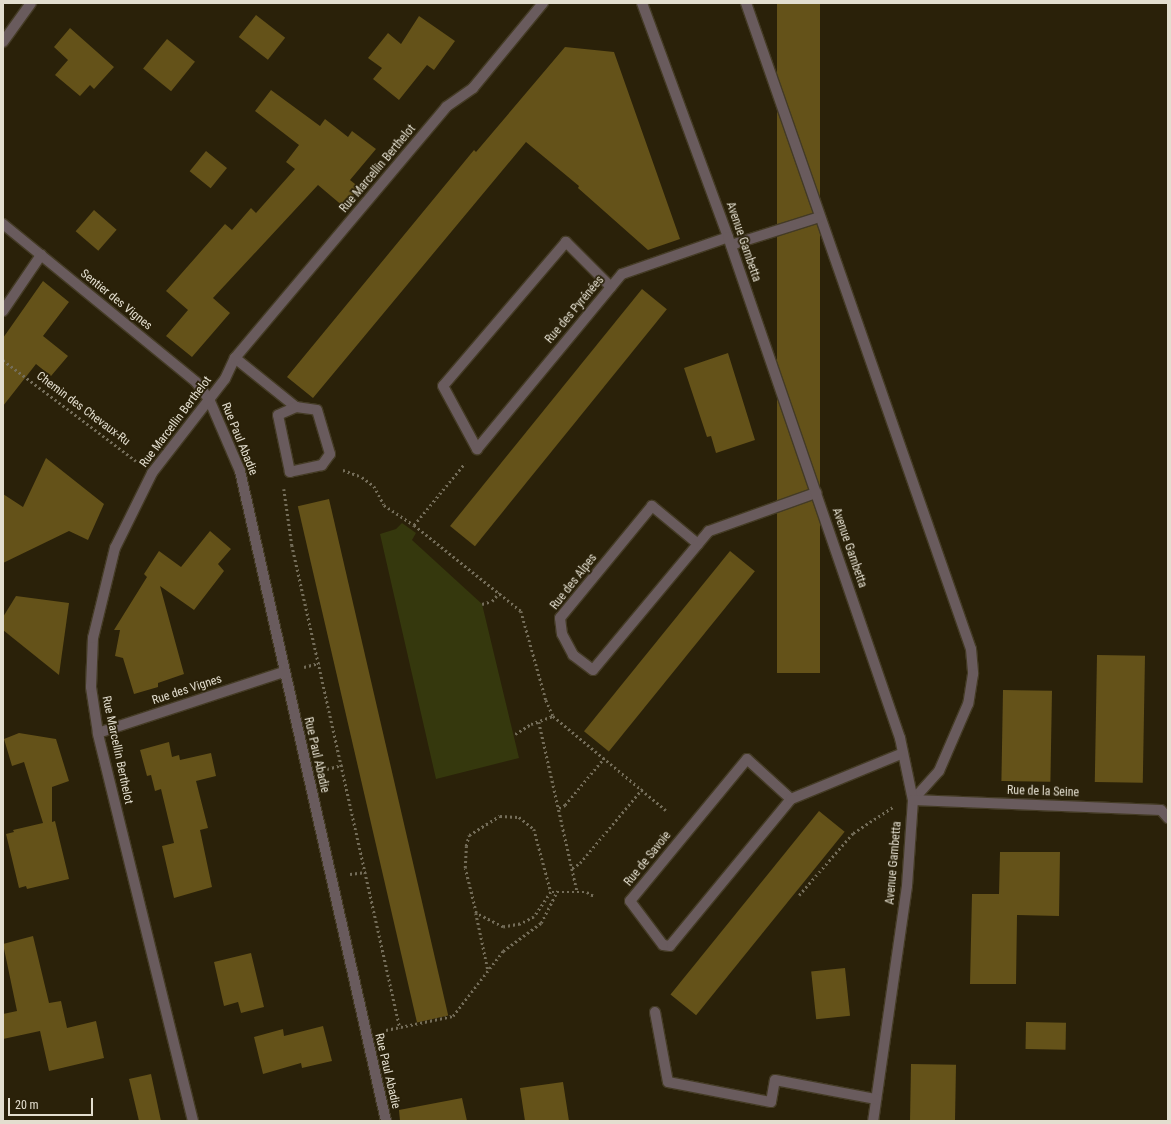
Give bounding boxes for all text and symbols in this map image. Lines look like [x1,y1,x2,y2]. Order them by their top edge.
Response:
street label: Rue Marcellin Berthelot [337,122,419,216]
street label: Avenue Gambetta [723,200,763,284]
street label: Sentier des Vignes [77,267,155,333]
street label: Rue des Pyrénées [543,273,607,347]
street label: Chemin des Chevaux-Ru [33,369,133,449]
street label: Rue Marcellin Berthelot [137,374,215,470]
street label: Rue Paul Abadie [218,401,260,477]
street label: Avenue Gambetta [829,506,869,590]
street label: Rue des Alpes [548,551,600,613]
street label: Rue des Vignes [150,672,224,708]
street label: Rue Marcellin Berthelot [98,695,136,805]
street label: Rue Paul Abadie [300,716,332,794]
street label: Rue de la Seine [1007,784,1079,800]
street label: Avenue Gambetta [883,821,905,905]
street label: Rue de Savoie [622,829,674,889]
street label: Rue Paul Abadie [371,1032,403,1110]
scale bar [10,1090,95,1116]
text: 20 m [15,1098,39,1112]

